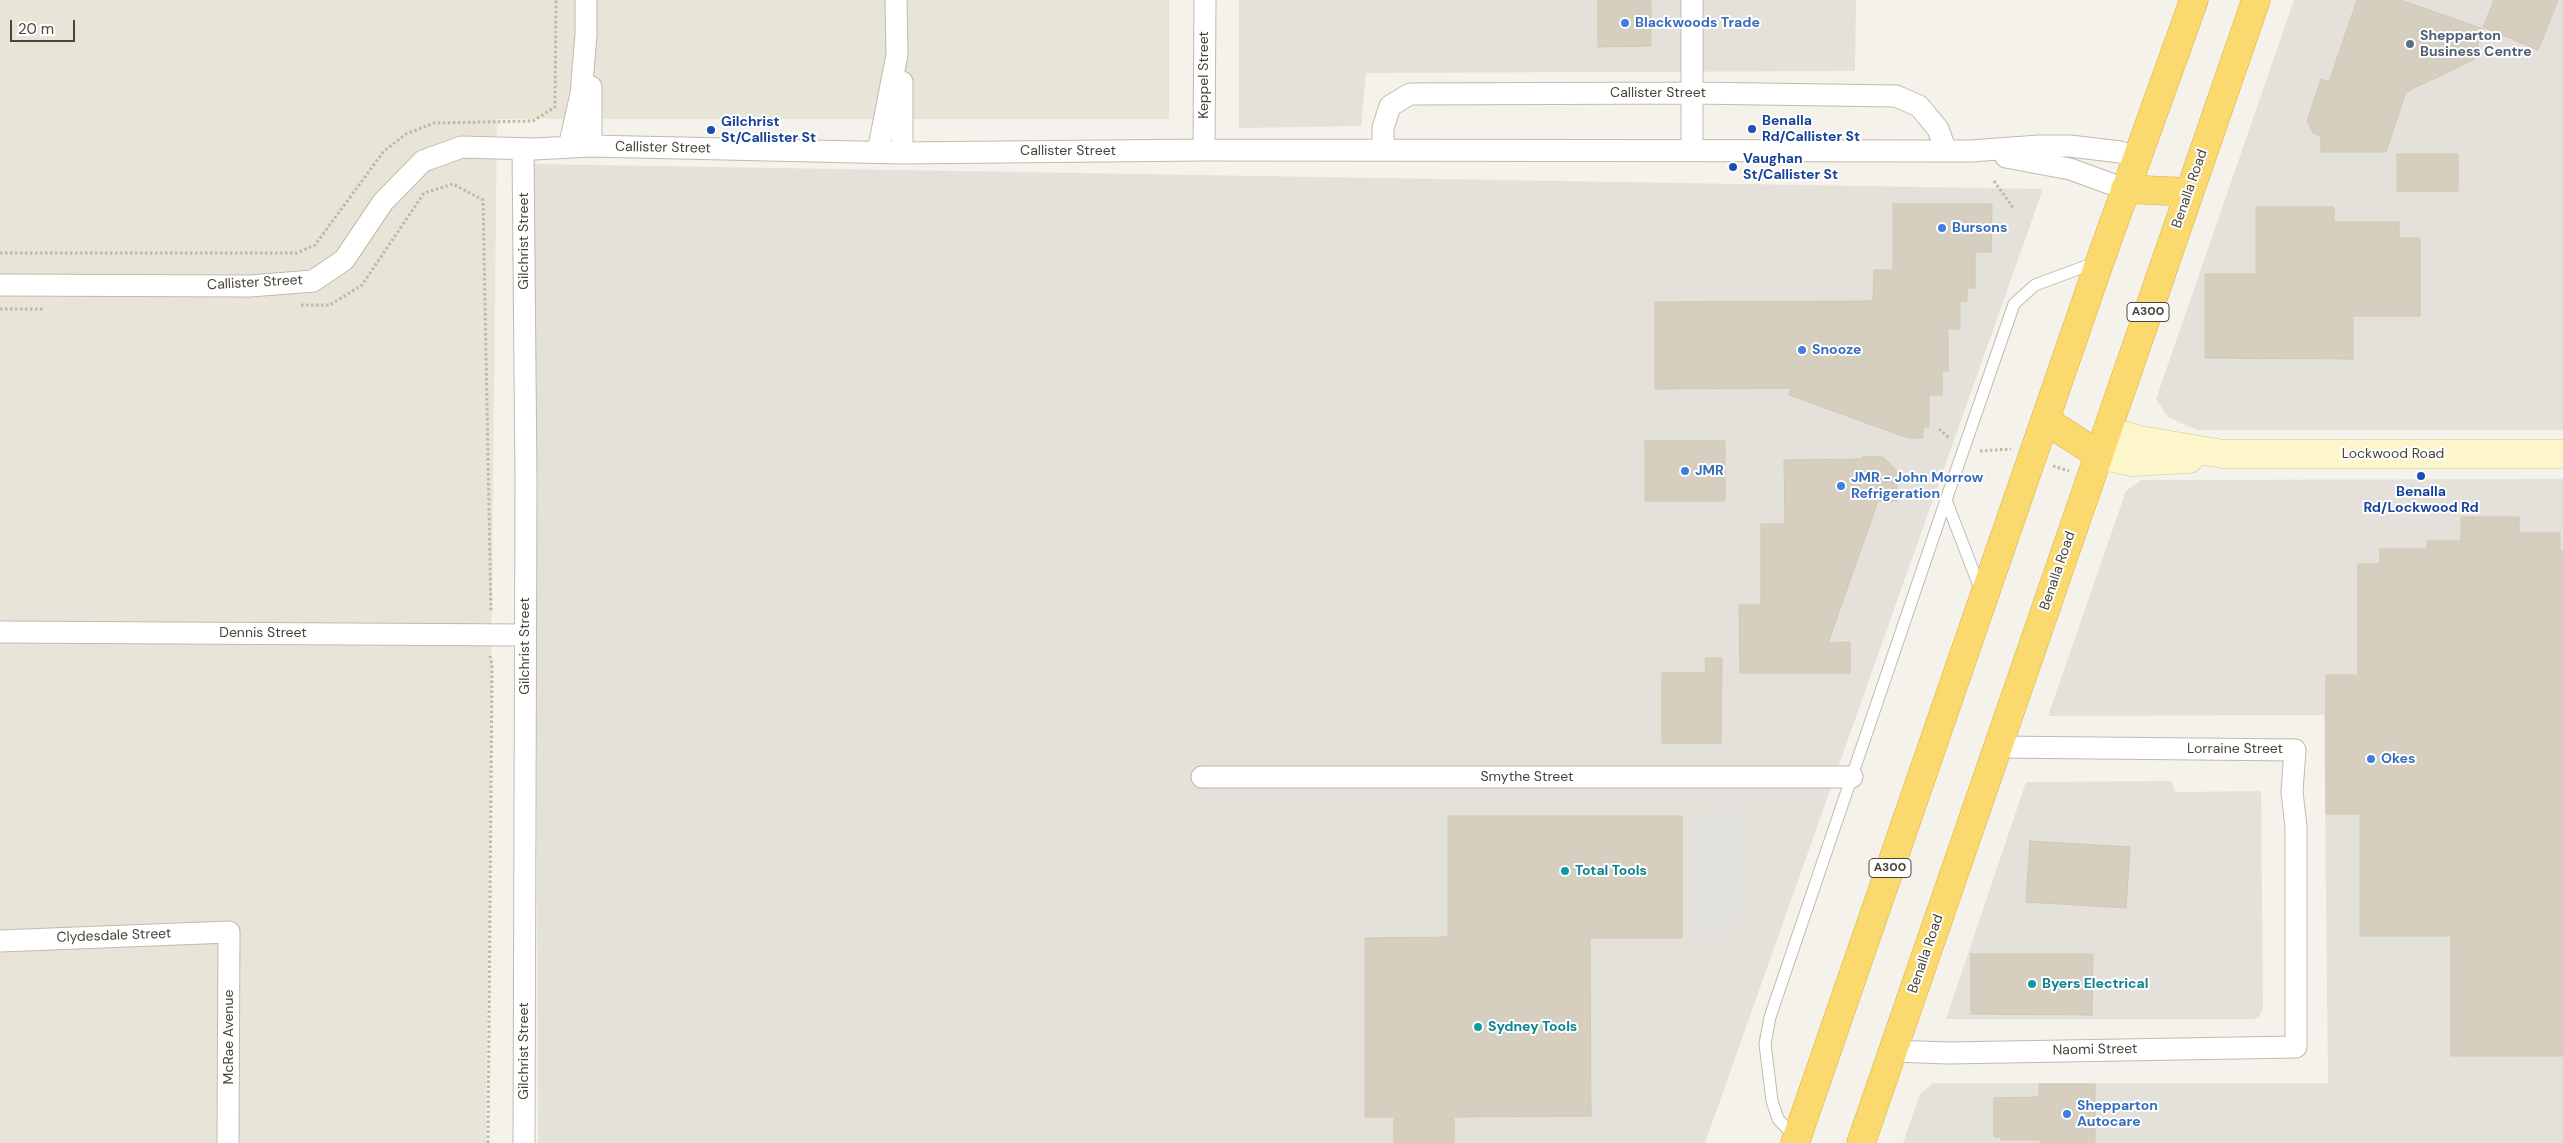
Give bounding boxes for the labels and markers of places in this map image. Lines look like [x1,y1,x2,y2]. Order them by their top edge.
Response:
place label: Blackwoods Trade [1635,15,1760,31]
marker: Blackwoods Trade [1619,17,1631,29]
place label: Shepparton Business Centre [2420,28,2532,60]
marker: Shepparton Business Centre [2404,38,2416,50]
place label: Benalla Rd/Callister St [1762,113,1860,146]
place label: Gilchrist St/Callister St [721,114,816,146]
marker: Benalla Rd/Callister St [1746,123,1758,135]
marker: Gilchrist St/Callister St [705,124,717,136]
place label: Vaughan St/Callister St [1743,151,1838,184]
marker: Vaughan St/Callister St [1727,161,1739,173]
place label: Bursons [1952,220,2007,236]
marker: Bursons [1936,222,1948,234]
place label: Snooze [1812,342,1861,358]
marker: Snooze [1796,344,1808,356]
place label: JMR [1695,463,1724,479]
marker: JMR [1679,465,1691,477]
place label: JMR - John Morrow Refrigeration [1851,470,1983,502]
marker: Benalla Rd/Lockwood Rd [2415,470,2427,482]
marker: JMR - John Morrow Refrigeration [1835,480,1847,492]
place label: Benalla Rd/Lockwood Rd [2363,484,2479,516]
place label: Okes [2381,751,2415,767]
marker: Okes [2365,753,2377,765]
place label: Total Tools [1575,863,1647,879]
marker: Total Tools [1559,865,1571,877]
place label: Byers Electrical [2042,976,2148,992]
marker: Byers Electrical [2026,978,2038,990]
place label: Sydney Tools [1488,1019,1577,1035]
marker: Sydney Tools [1472,1021,1484,1033]
place label: Shepparton Autocare [2077,1098,2158,1130]
marker: Shepparton Autocare [2061,1108,2073,1120]

